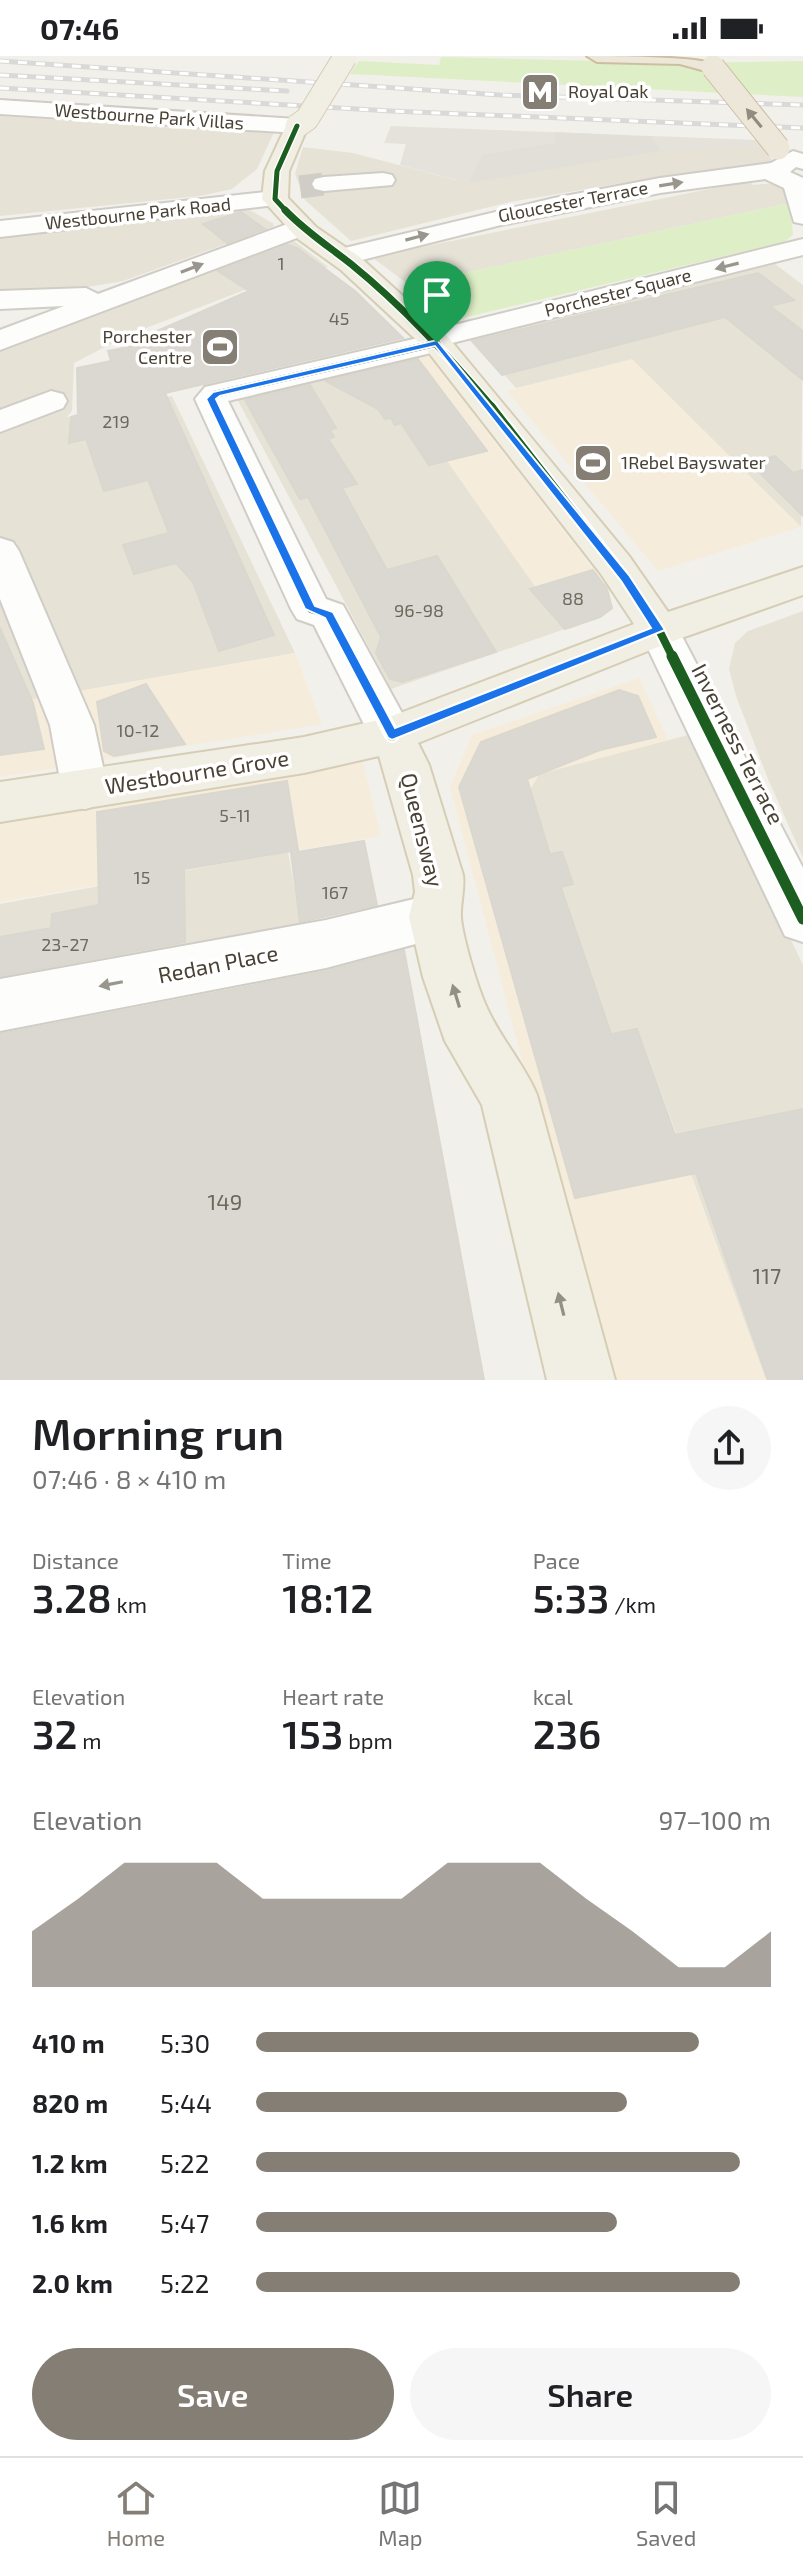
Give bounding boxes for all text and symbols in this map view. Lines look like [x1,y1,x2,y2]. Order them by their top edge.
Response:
text: 07:46 [40,10,119,46]
metro station icon: Royal Oak [519,71,561,113]
place label: Royal Oak [568,80,648,102]
street label: Westbourne Park Villas [54,98,245,134]
one-way arrow [746,108,763,128]
street label: Gloucester Terrace [496,176,650,226]
one-way arrow [659,177,684,189]
street label: Westbourne Park Road [44,192,232,234]
one-way arrow [406,230,430,243]
house number: 1 [277,252,285,274]
one-way arrow [715,260,740,272]
one-way arrow [180,261,204,274]
pin [403,261,471,343]
street label: Porchester Square [542,263,693,321]
icon: arrive [415,273,459,317]
house number: 45 [329,307,349,329]
place label: Porchester Centre [102,325,192,368]
sports icon: Porchester Centre [199,326,241,368]
house number: 219 [102,410,130,432]
sports icon: 1Rebel Bayswater [572,442,614,484]
place label: 1Rebel Bayswater [621,451,766,473]
house number: 88 [562,587,584,609]
house number: 96-98 [394,599,444,621]
street label: Inverness Terrace [687,659,790,828]
house number: 10-12 [117,719,159,741]
street label: Westbourne Grove [103,744,291,798]
street label: Queensway [395,770,450,890]
house number: 5-11 [219,804,251,826]
house number: 15 [134,866,150,888]
house number: 167 [322,881,348,903]
house number: 23-27 [41,933,89,955]
street label: Redan Place [156,939,280,987]
one-way arrow [99,978,124,991]
one-way arrow [449,983,462,1007]
house number: 149 [208,1188,242,1214]
house number: 117 [753,1262,781,1288]
one-way arrow [555,1292,567,1317]
text: Morning run [32,1406,284,1459]
button: share [687,1406,771,1490]
text: 07:46 · 8 × 410 m [32,1463,226,1494]
text: Distance [32,1547,119,1573]
text: Time [282,1547,332,1573]
text: Pace [533,1547,580,1573]
text: 3.28 [32,1573,112,1621]
text: 18:12 [282,1573,373,1621]
text: 5:33 [533,1573,609,1621]
text: km [112,1591,147,1617]
text: /km [609,1591,656,1617]
text: Elevation [32,1683,125,1709]
text: Heart rate [282,1683,384,1709]
text: kcal [533,1683,573,1709]
text: 32 [32,1709,77,1757]
text: 153 [282,1709,343,1757]
text: 236 [533,1709,601,1757]
text: m [77,1727,102,1753]
text: bpm [343,1727,393,1753]
text: Elevation [32,1804,142,1835]
text: 97–100 m [659,1804,771,1835]
text: 410 m [32,2027,105,2058]
text: 5:30 [160,2027,210,2058]
text: 820 m [32,2087,108,2118]
text: 5:44 [160,2087,212,2118]
text: 1.2 km [32,2147,108,2178]
text: 5:22 [160,2147,209,2178]
text: 1.6 km [32,2207,108,2238]
text: 5:47 [160,2207,209,2238]
text: 2.0 km [32,2267,113,2298]
text: 5:22 [160,2267,209,2298]
button: Save [32,2348,394,2440]
button: Share [410,2348,771,2440]
tab: Home [107,2476,165,2550]
tab: Map [378,2476,423,2550]
tab: Saved [636,2476,696,2550]

